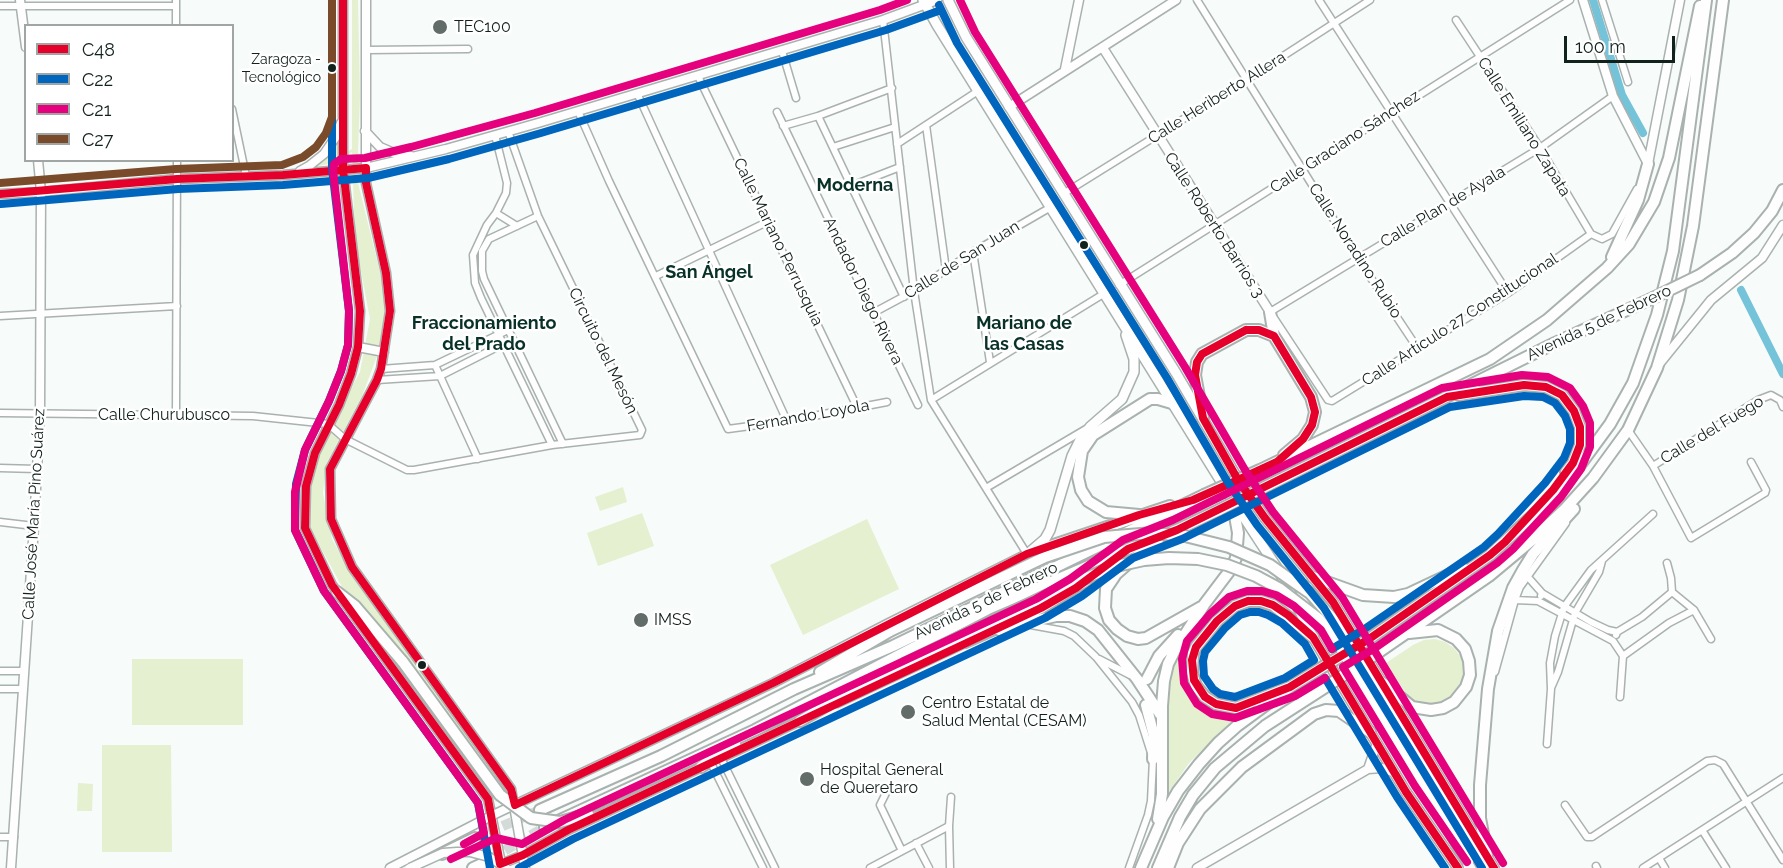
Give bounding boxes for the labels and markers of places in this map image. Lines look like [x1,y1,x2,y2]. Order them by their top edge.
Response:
place label: TEC100 [454,17,511,37]
marker: TEC100 [431,18,449,36]
place label: Zaragoza - Tecnológico [242,52,321,84]
marker: Zaragoza - Tecnológico [326,62,338,74]
unlabelled marker [1078,239,1090,251]
place label: IMSS [654,610,691,630]
marker: IMSS [632,611,650,629]
unlabelled marker [416,659,428,671]
place label: Centro Estatal de Salud Mental (CESAM) [922,693,1087,731]
marker: Centro Estatal de Salud Mental (CESAM) [899,703,917,721]
place label: Hospital General de Queretaro [820,760,943,798]
marker: Hospital General de Queretaro [798,770,816,788]

